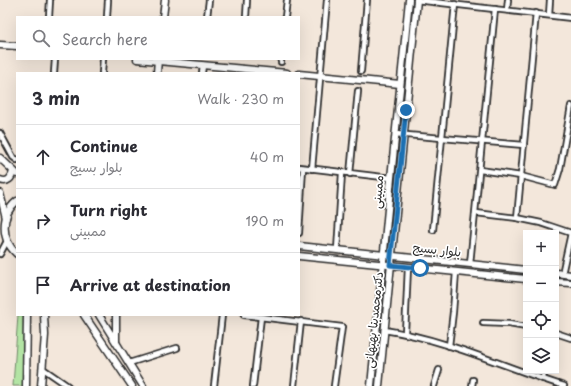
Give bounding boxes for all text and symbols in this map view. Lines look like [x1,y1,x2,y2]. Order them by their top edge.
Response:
search box [16,16,300,60]
icon: search [30,27,52,49]
text: Search here [62,27,148,50]
text: 3 min [32,85,80,111]
text: Walk · 230 m [197,89,284,108]
route end [397,101,415,119]
text: Continue [70,134,138,157]
icon: ahead [32,146,54,168]
text: 40 m [250,147,284,166]
text: بلوار بسیج [70,157,123,176]
street label: ممبینی [367,174,387,209]
text: Turn right [70,198,147,221]
icon: right [32,210,54,232]
text: 190 m [245,211,284,230]
text: ممبینی [70,221,106,240]
map controls [523,230,559,374]
button: + [523,230,559,266]
street label: بلوار بسیج [412,238,462,261]
route start [411,259,429,277]
button: − [523,266,559,302]
street label: دکترمحمدبنا بهبهانی [359,271,387,369]
text: Arrive at destination [70,273,231,296]
icon: arrive [32,274,54,296]
button: locate [523,302,559,338]
button: layers [523,338,559,374]

